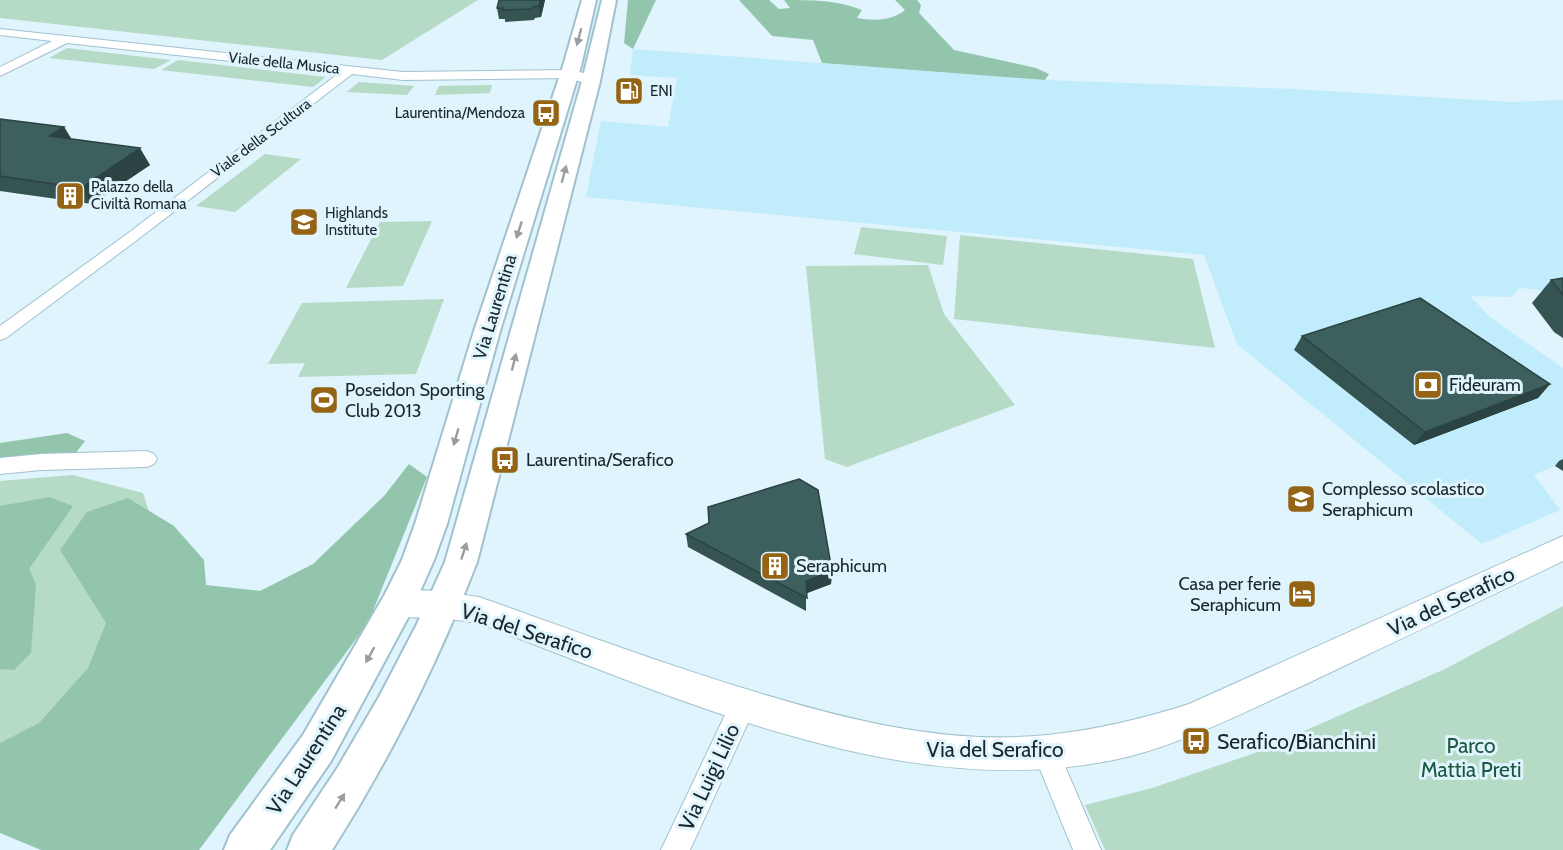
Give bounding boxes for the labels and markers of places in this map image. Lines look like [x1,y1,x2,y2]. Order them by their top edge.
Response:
fuel station icon: ENI [613,75,645,107]
place label: ENI [650,82,673,100]
bus stop icon: Laurentina/Mendoza [530,97,562,129]
place label: Laurentina/Mendoza [395,104,526,122]
place label: Palazzo della Civiltà Romana [91,178,187,213]
building icon: Palazzo della Civiltà Romana [54,180,86,212]
place label: Highlands Institute [325,204,388,239]
school or university icon: Highlands Institute [288,206,320,238]
bank icon: Fideuram [1412,369,1444,401]
place label: Fideuram [1449,374,1521,396]
place label: Poseidon Sporting Club 2013 [345,379,485,422]
sports icon: Poseidon Sporting Club 2013 [308,384,340,416]
bus stop icon: Laurentina/Serafico [489,444,521,476]
place label: Laurentina/Serafico [526,449,674,471]
place label: Complesso scolastico Seraphicum [1322,478,1484,521]
school or university icon: Complesso scolastico Seraphicum [1285,483,1317,515]
building icon: Seraphicum [759,550,791,582]
place label: Seraphicum [796,555,887,577]
place label: Casa per ferie Seraphicum [1178,573,1281,616]
hotel icon: Casa per ferie Seraphicum [1286,578,1318,610]
bus stop icon: Serafico/Bianchini [1180,725,1212,757]
place label: Serafico/Bianchini [1217,729,1376,754]

